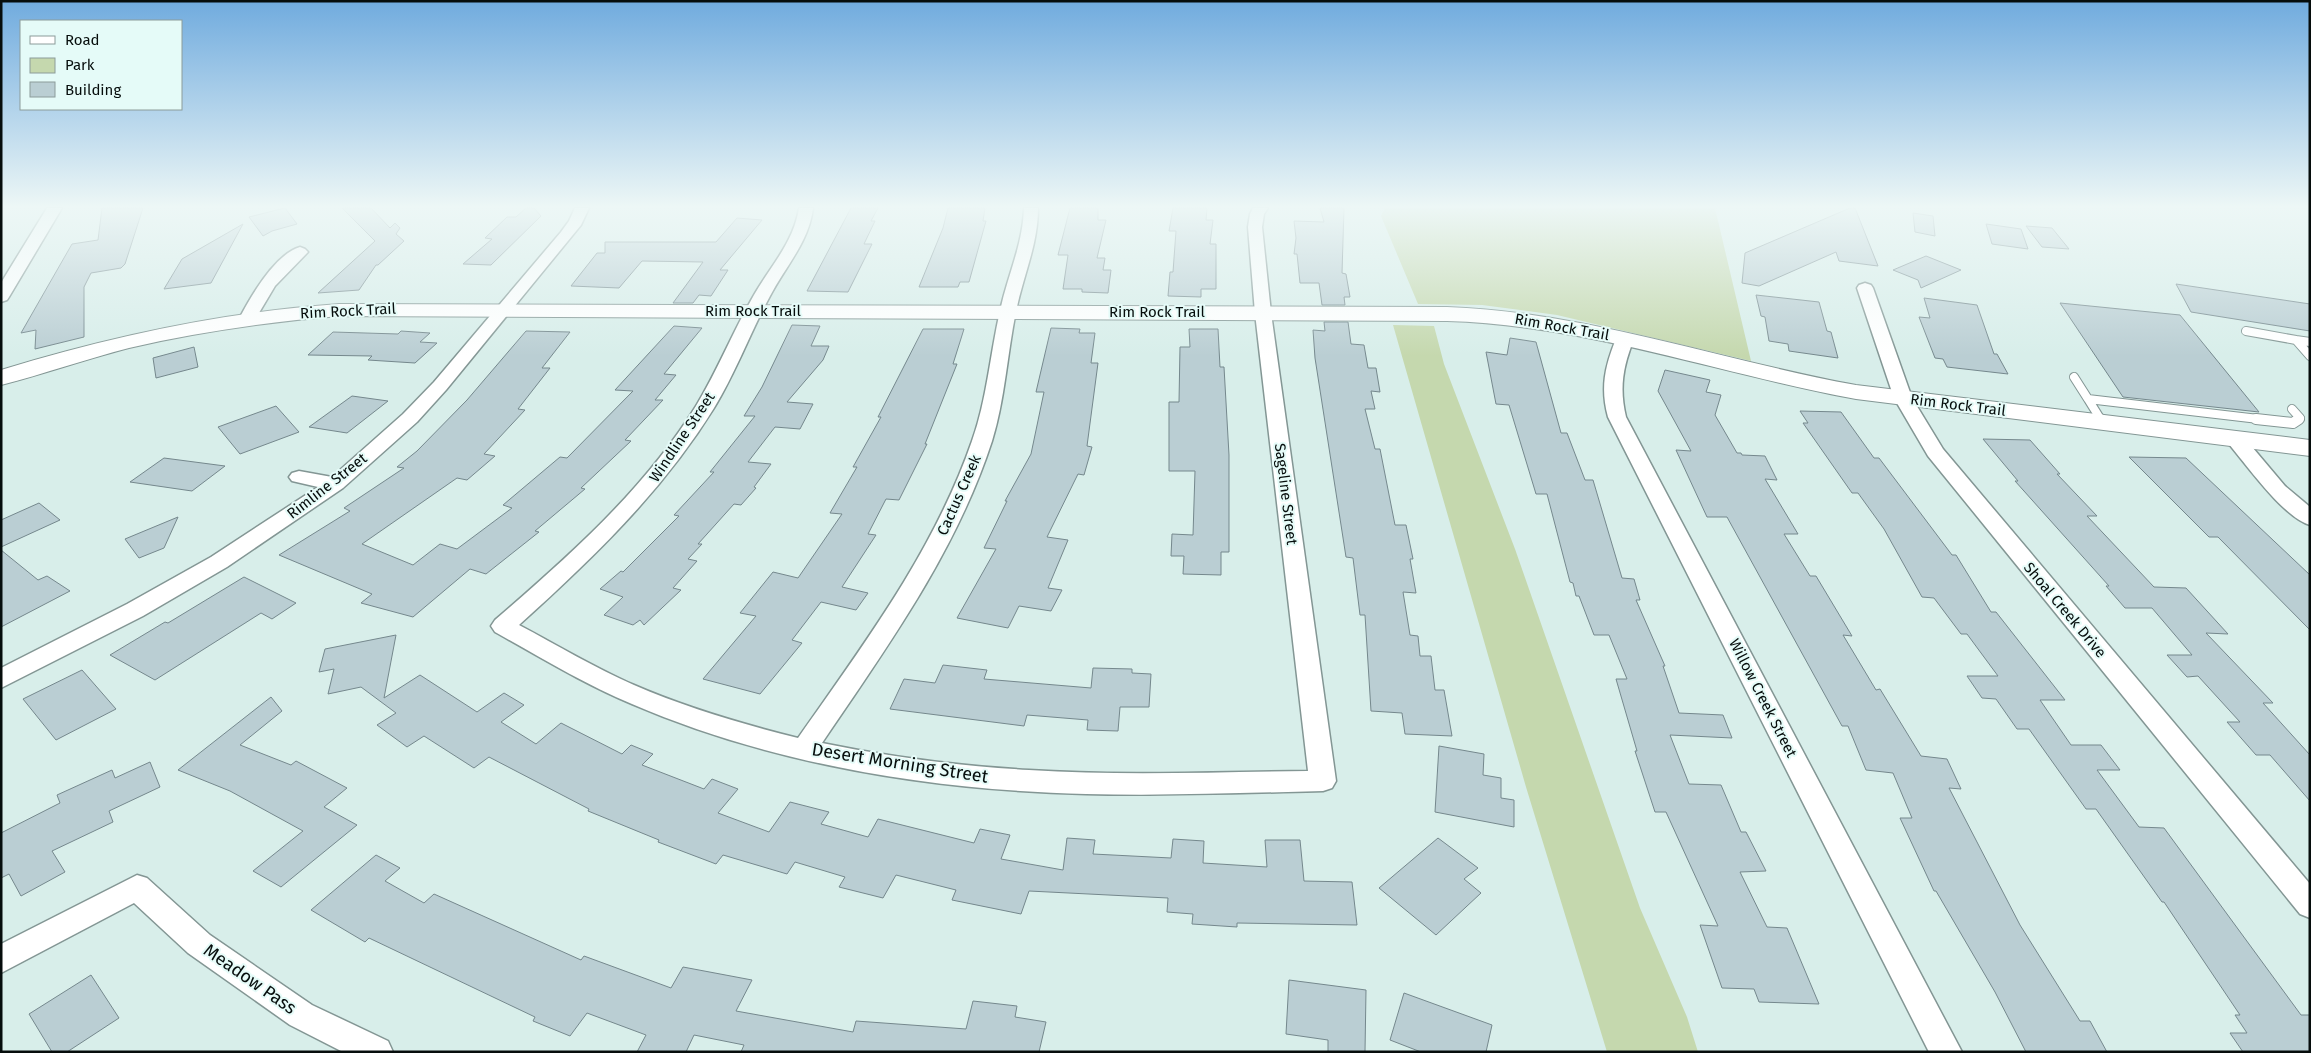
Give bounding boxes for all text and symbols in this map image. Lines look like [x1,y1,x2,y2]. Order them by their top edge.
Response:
legend [20,20,182,110]
text: Road [65,31,100,49]
text: Park [65,56,95,74]
text: Building [65,81,121,99]
street label: Rim Rock Trail [300,299,397,322]
street label: Rim Rock Trail [705,302,802,320]
street label: Rim Rock Trail [1109,303,1206,321]
street label: Rim Rock Trail [1513,310,1611,344]
street label: Windline Street [645,388,719,485]
street label: Rim Rock Trail [1909,390,2007,420]
street label: Sageline Street [1271,442,1301,546]
street label: Rimline Street [283,449,371,523]
street label: Cactus Creek [933,452,985,538]
street label: Shoal Creek Drive [2020,559,2110,661]
street label: Willow Creek Street [1725,636,1801,761]
street label: Desert Morning Street [810,738,990,788]
street label: Meadow Pass [199,939,301,1019]

